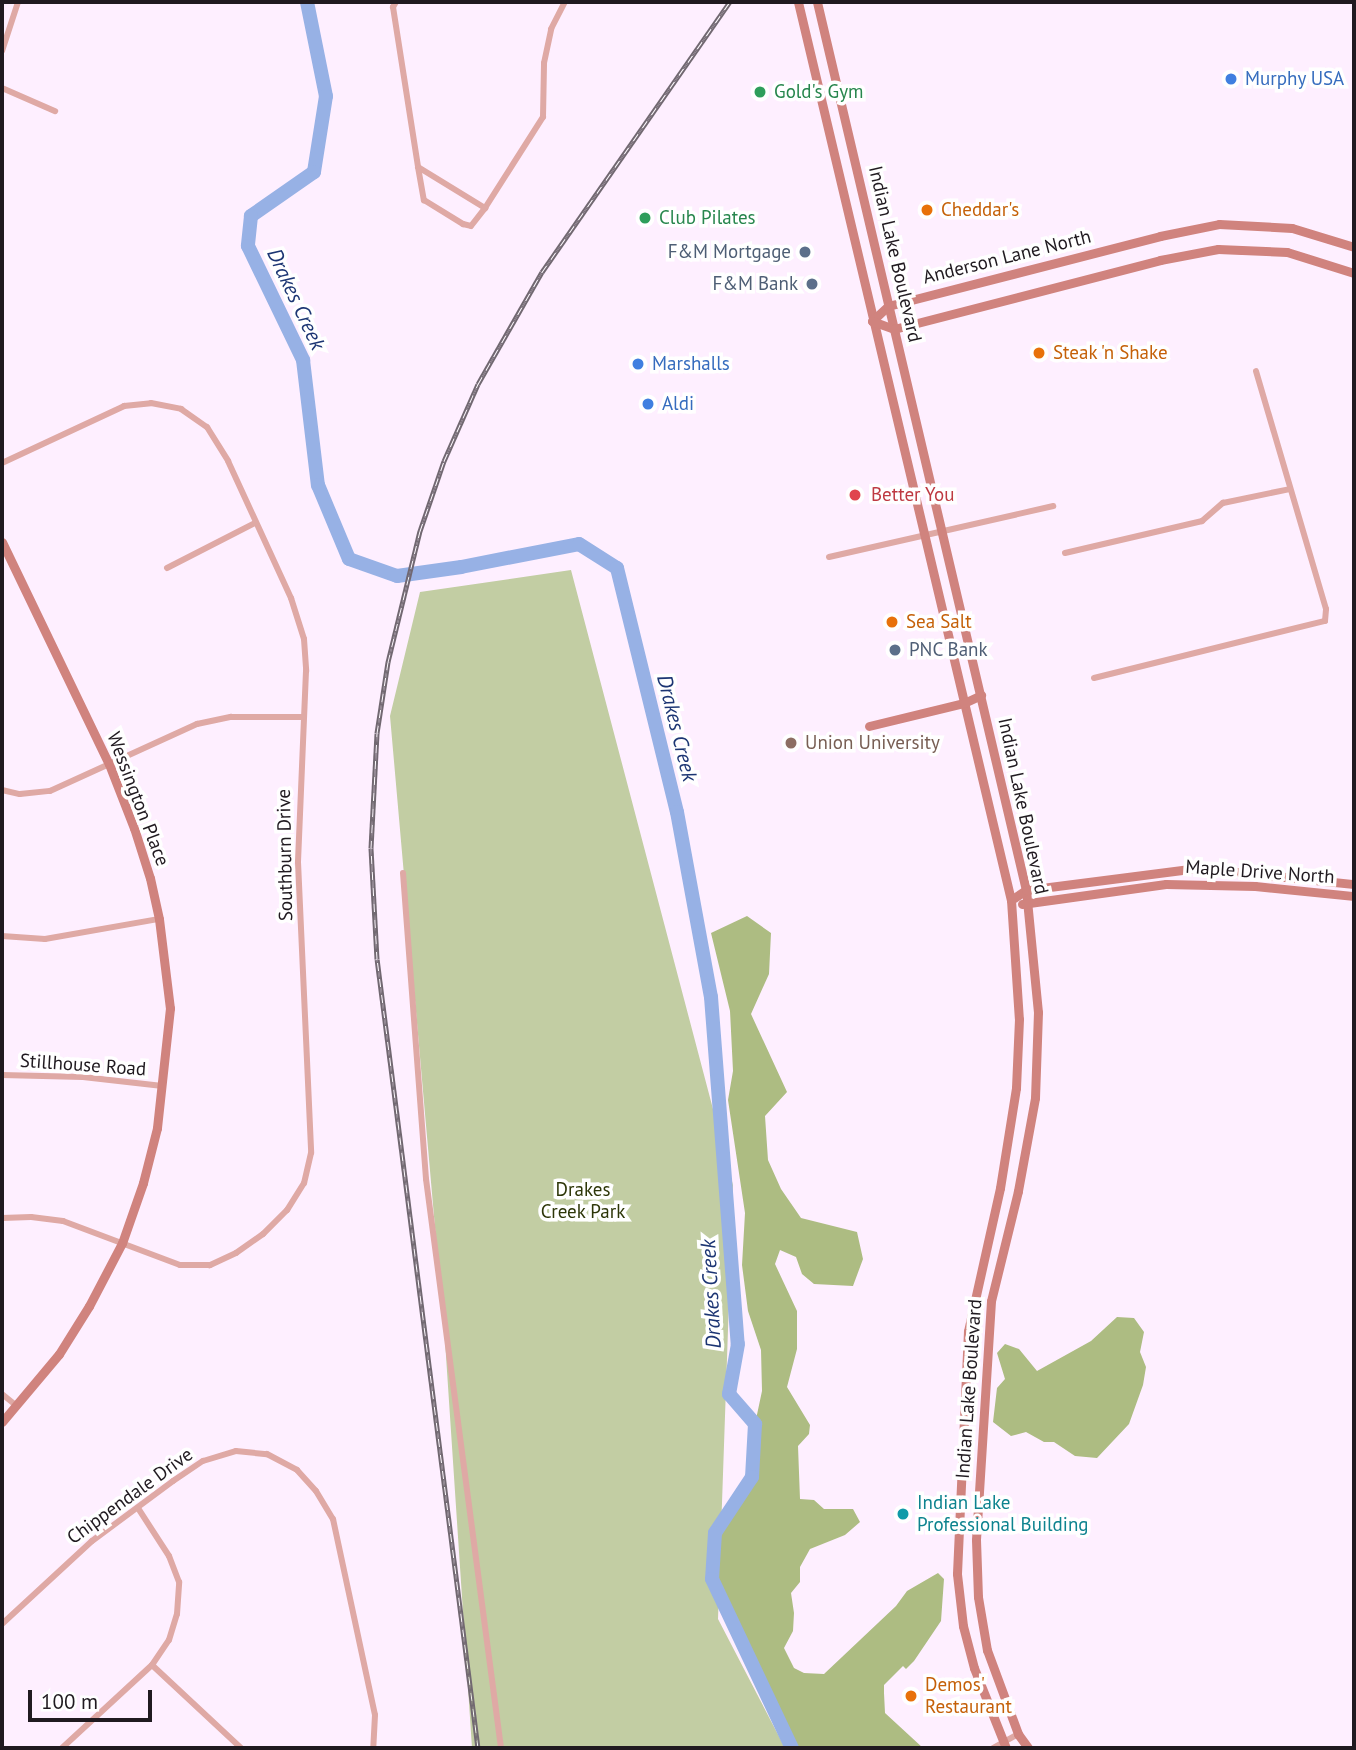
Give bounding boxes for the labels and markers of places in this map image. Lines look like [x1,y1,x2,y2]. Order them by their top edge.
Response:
place label: Murphy USA [1245,68,1345,90]
marker: Murphy USA [1223,71,1239,87]
place label: Gold's Gym [774,81,864,103]
marker: Gold's Gym [752,84,768,100]
place label: Cheddar's [941,199,1019,221]
marker: Cheddar's [919,202,935,218]
place label: Club Pilates [659,207,756,229]
marker: Club Pilates [637,210,653,226]
place label: F&M Mortgage [668,241,791,263]
marker: F&M Mortgage [797,244,813,260]
place label: F&M Bank [713,273,798,295]
marker: F&M Bank [804,276,820,292]
place label: Steak 'n Shake [1053,342,1169,364]
marker: Steak 'n Shake [1031,345,1047,361]
place label: Marshalls [652,353,730,375]
marker: Marshalls [630,356,646,372]
place label: Aldi [662,393,694,415]
marker: Aldi [640,396,656,412]
place label: Better You [871,484,955,506]
marker: Better You [845,485,865,505]
place label: Sea Salt [906,611,972,633]
marker: Sea Salt [884,614,900,630]
place label: PNC Bank [909,639,988,661]
marker: PNC Bank [887,642,903,658]
place label: Union University [805,732,940,754]
marker: Union University [783,735,799,751]
place label: Indian Lake Professional Building [917,1492,1088,1536]
marker: Indian Lake Professional Building [895,1506,911,1522]
place label: Demos' Restaurant [925,1674,1012,1718]
marker: Demos' Restaurant [903,1688,919,1704]

